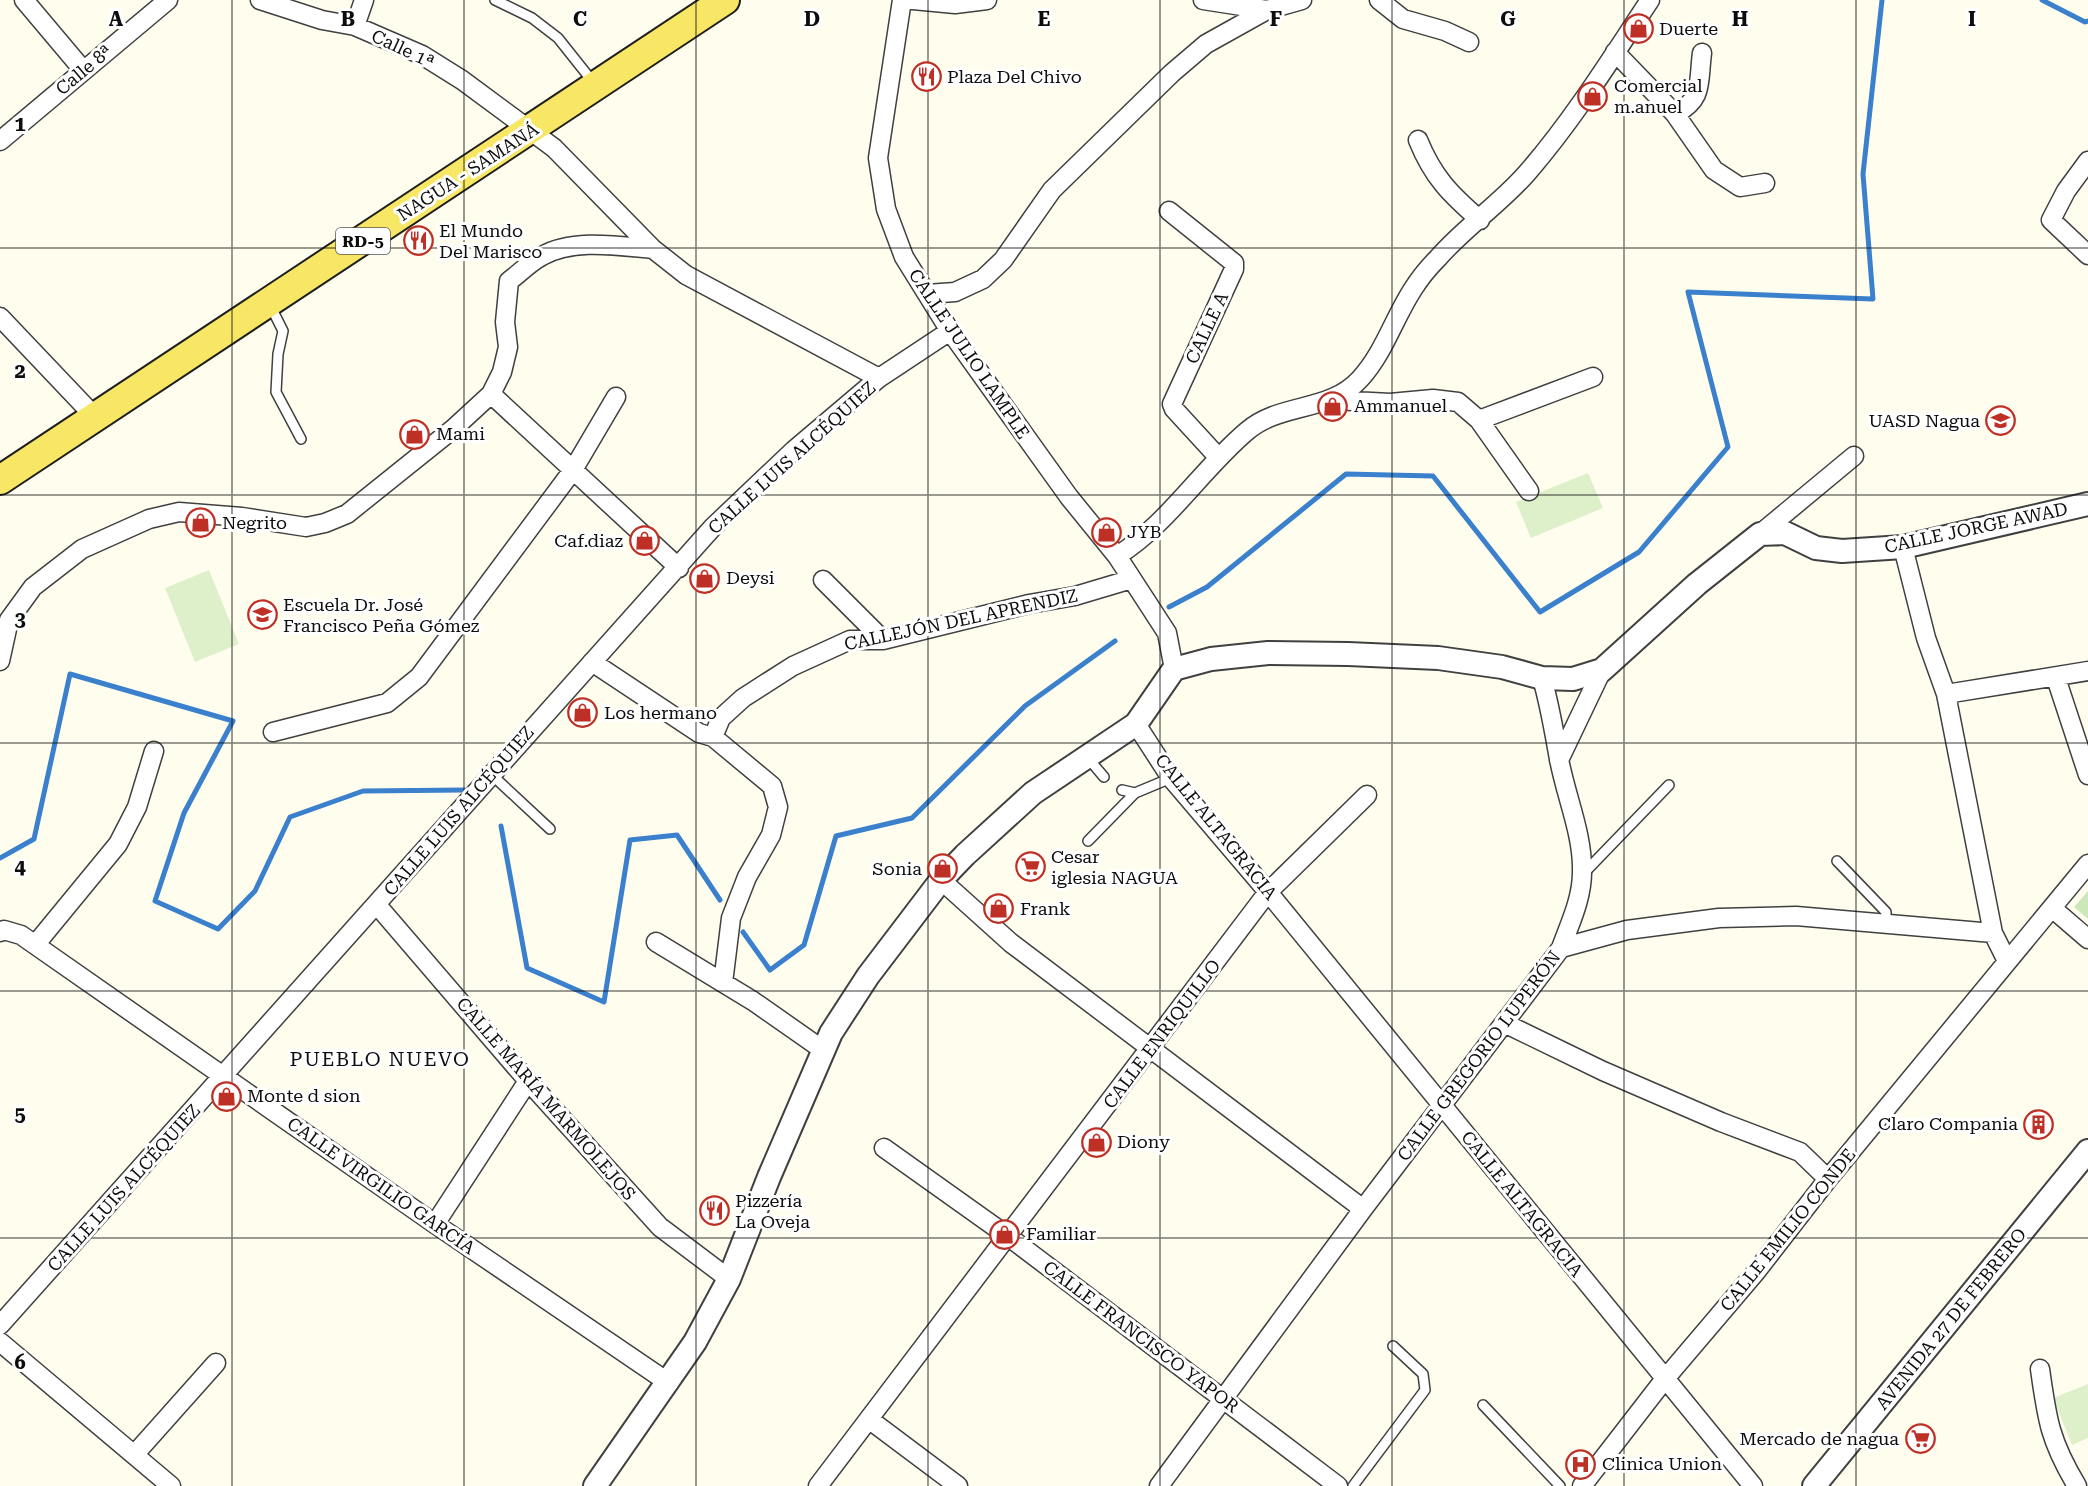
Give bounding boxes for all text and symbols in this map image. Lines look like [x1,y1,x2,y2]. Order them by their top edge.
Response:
text: A [109,7,124,31]
text: B [341,7,355,31]
text: C [573,7,587,31]
text: D [804,7,820,31]
text: E [1038,7,1051,31]
text: F [1270,7,1282,31]
text: G [1500,7,1516,31]
text: H [1732,7,1748,31]
text: I [1968,7,1976,31]
shop icon: Duerte [1622,13,1654,45]
place label: Duerte [1659,18,1718,39]
street label: Calle 1ª [368,25,438,72]
street label: Calle 8ª [51,40,116,99]
restaurant icon: Plaza Del Chivo [910,61,942,93]
place label: Plaza Del Chivo [947,66,1082,87]
place label: Comercial m.anuel [1614,75,1703,117]
shop icon: Comercial m.anuel [1577,80,1609,112]
text: 1 [14,112,26,136]
street label: NAGUA - SAMANÁ [393,118,543,225]
place label: El Mundo Del Marisco [439,220,542,262]
restaurant icon: El Mundo Del Marisco [402,225,434,257]
road number: RD-5 [336,228,390,254]
street label: CALLE JULIO LAMPLE [905,265,1034,443]
street label: CALLE A [1181,288,1232,367]
text: 2 [14,359,26,383]
street label: CALLE LUIS ALCÉQUIEZ [704,377,880,538]
shop icon: Ammanuel [1317,390,1349,422]
place label: Ammanuel [1354,395,1448,416]
school or university icon: UASD Nagua [1985,405,2017,437]
place label: UASD Nagua [1868,410,1980,431]
shop icon: Mami [399,418,431,450]
place label: Mami [436,423,485,444]
street label: CALLE JORGE AWAD [1882,498,2069,557]
shop icon: Negrito [185,507,217,539]
place label: Negrito [222,512,287,533]
shop icon: JYB [1090,516,1122,548]
place label: JYB [1127,521,1162,542]
shop icon: Caf.diaz [628,525,660,557]
place label: Caf.diaz [554,530,624,551]
shop icon: Deysi [689,562,721,594]
place label: Deysi [726,567,775,588]
street label: CALLEJÓN DEL APRENDIZ [842,584,1080,655]
place label: Escuela Dr. José Francisco Peña Gómez [283,594,480,636]
school or university icon: Escuela Dr. José Francisco Peña Gómez [246,599,278,631]
text: 3 [14,607,26,631]
shop icon: Los hermano [567,697,599,729]
place label: Los hermano [604,702,717,723]
street label: CALLE LUIS ALCÉQUIEZ [379,722,538,900]
street label: CALLE ALTAGRACIA [1151,750,1282,904]
place label: Cesar iglesia NAGUA [1051,846,1178,888]
supermarket icon: Cesar iglesia NAGUA [1014,851,1046,883]
shop icon: Sonia [927,853,959,885]
text: 4 [14,855,26,879]
place label: Sonia [872,858,922,879]
shop icon: Frank [983,893,1015,925]
place label: Frank [1020,898,1070,919]
street label: CALLE GREGORIO LUPERÓN [1393,947,1564,1165]
street label: CALLE ENRIQUILLO [1099,955,1224,1112]
street label: CALLE MARÍA MARMOLEJOS [453,993,640,1204]
district label: PUEBLO NUEVO [290,1047,470,1071]
shop icon: Monte d sion [210,1080,242,1112]
place label: Monte d sion [247,1085,361,1106]
street label: CALLE LUIS ALCÉQUIEZ [43,1100,204,1276]
text: 5 [14,1102,26,1126]
building icon: Claro Compania [2023,1108,2055,1140]
street label: CALLE VIRGILIO GARCÍA [283,1113,480,1259]
place label: Claro Compania [1878,1113,2018,1134]
shop icon: Diony [1080,1126,1112,1158]
street label: CALLE ALTAGRACIA [1457,1127,1588,1281]
place label: Diony [1117,1131,1170,1152]
street label: CALLE EMILIO CONDE [1716,1144,1860,1315]
place label: Pizzería La Oveja [735,1190,810,1232]
restaurant icon: Pizzería La Oveja [698,1195,730,1227]
shop icon: Familiar [989,1218,1021,1250]
place label: Familiar [1026,1223,1096,1244]
street label: AVENIDA 27 DE FEBRERO [1871,1224,2030,1414]
street label: CALLE FRANCISCO YAPOR [1039,1256,1244,1417]
text: 6 [14,1350,26,1374]
supermarket icon: Mercado de nagua [1904,1423,1936,1455]
place label: Mercado de nagua [1740,1428,1899,1449]
hospital icon: Clinica Union [1565,1448,1597,1480]
place label: Clinica Union [1602,1453,1722,1474]

